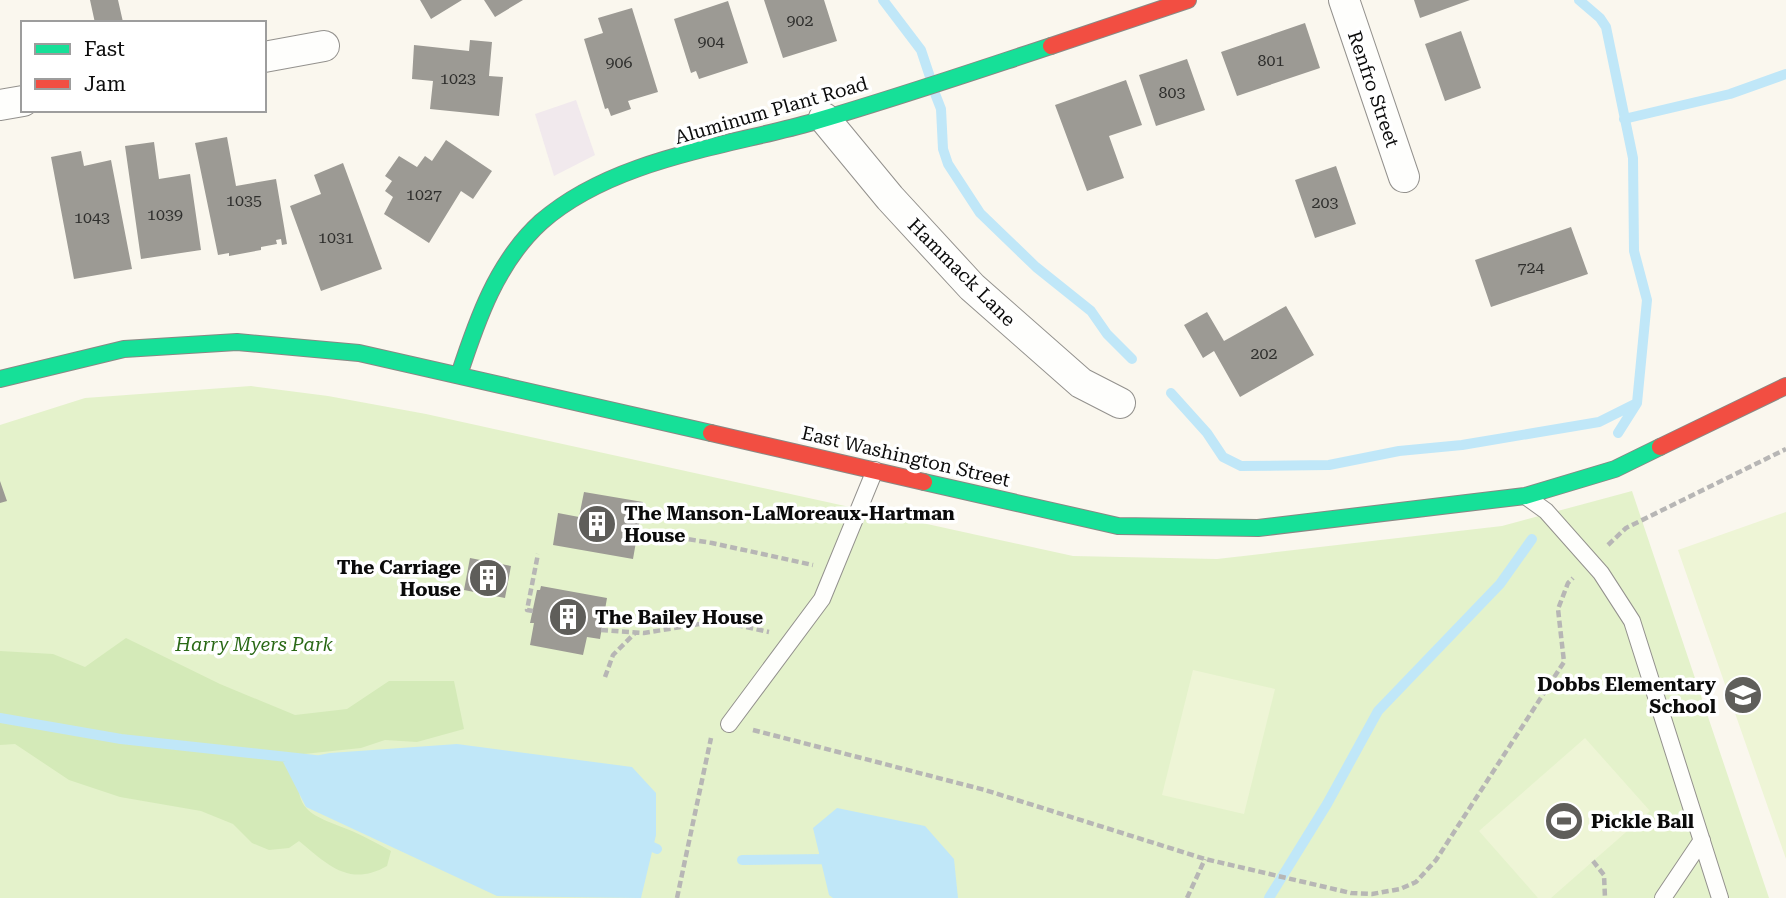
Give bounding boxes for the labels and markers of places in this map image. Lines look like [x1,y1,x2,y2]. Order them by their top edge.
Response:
place label: The Manson-LaMoreaux-Hartman House [624,502,955,547]
building icon: The Manson-LaMoreaux-Hartman House [576,503,618,545]
place label: The Carriage House [337,556,461,601]
building icon: The Carriage House [467,557,509,599]
building icon: The Bailey House [547,596,589,638]
place label: The Bailey House [595,606,763,629]
place label: Dobbs Elementary School [1537,673,1717,718]
school or university icon: Dobbs Elementary School [1722,674,1764,716]
sports icon: Pickle Ball [1543,800,1585,842]
place label: Pickle Ball [1591,810,1694,833]

